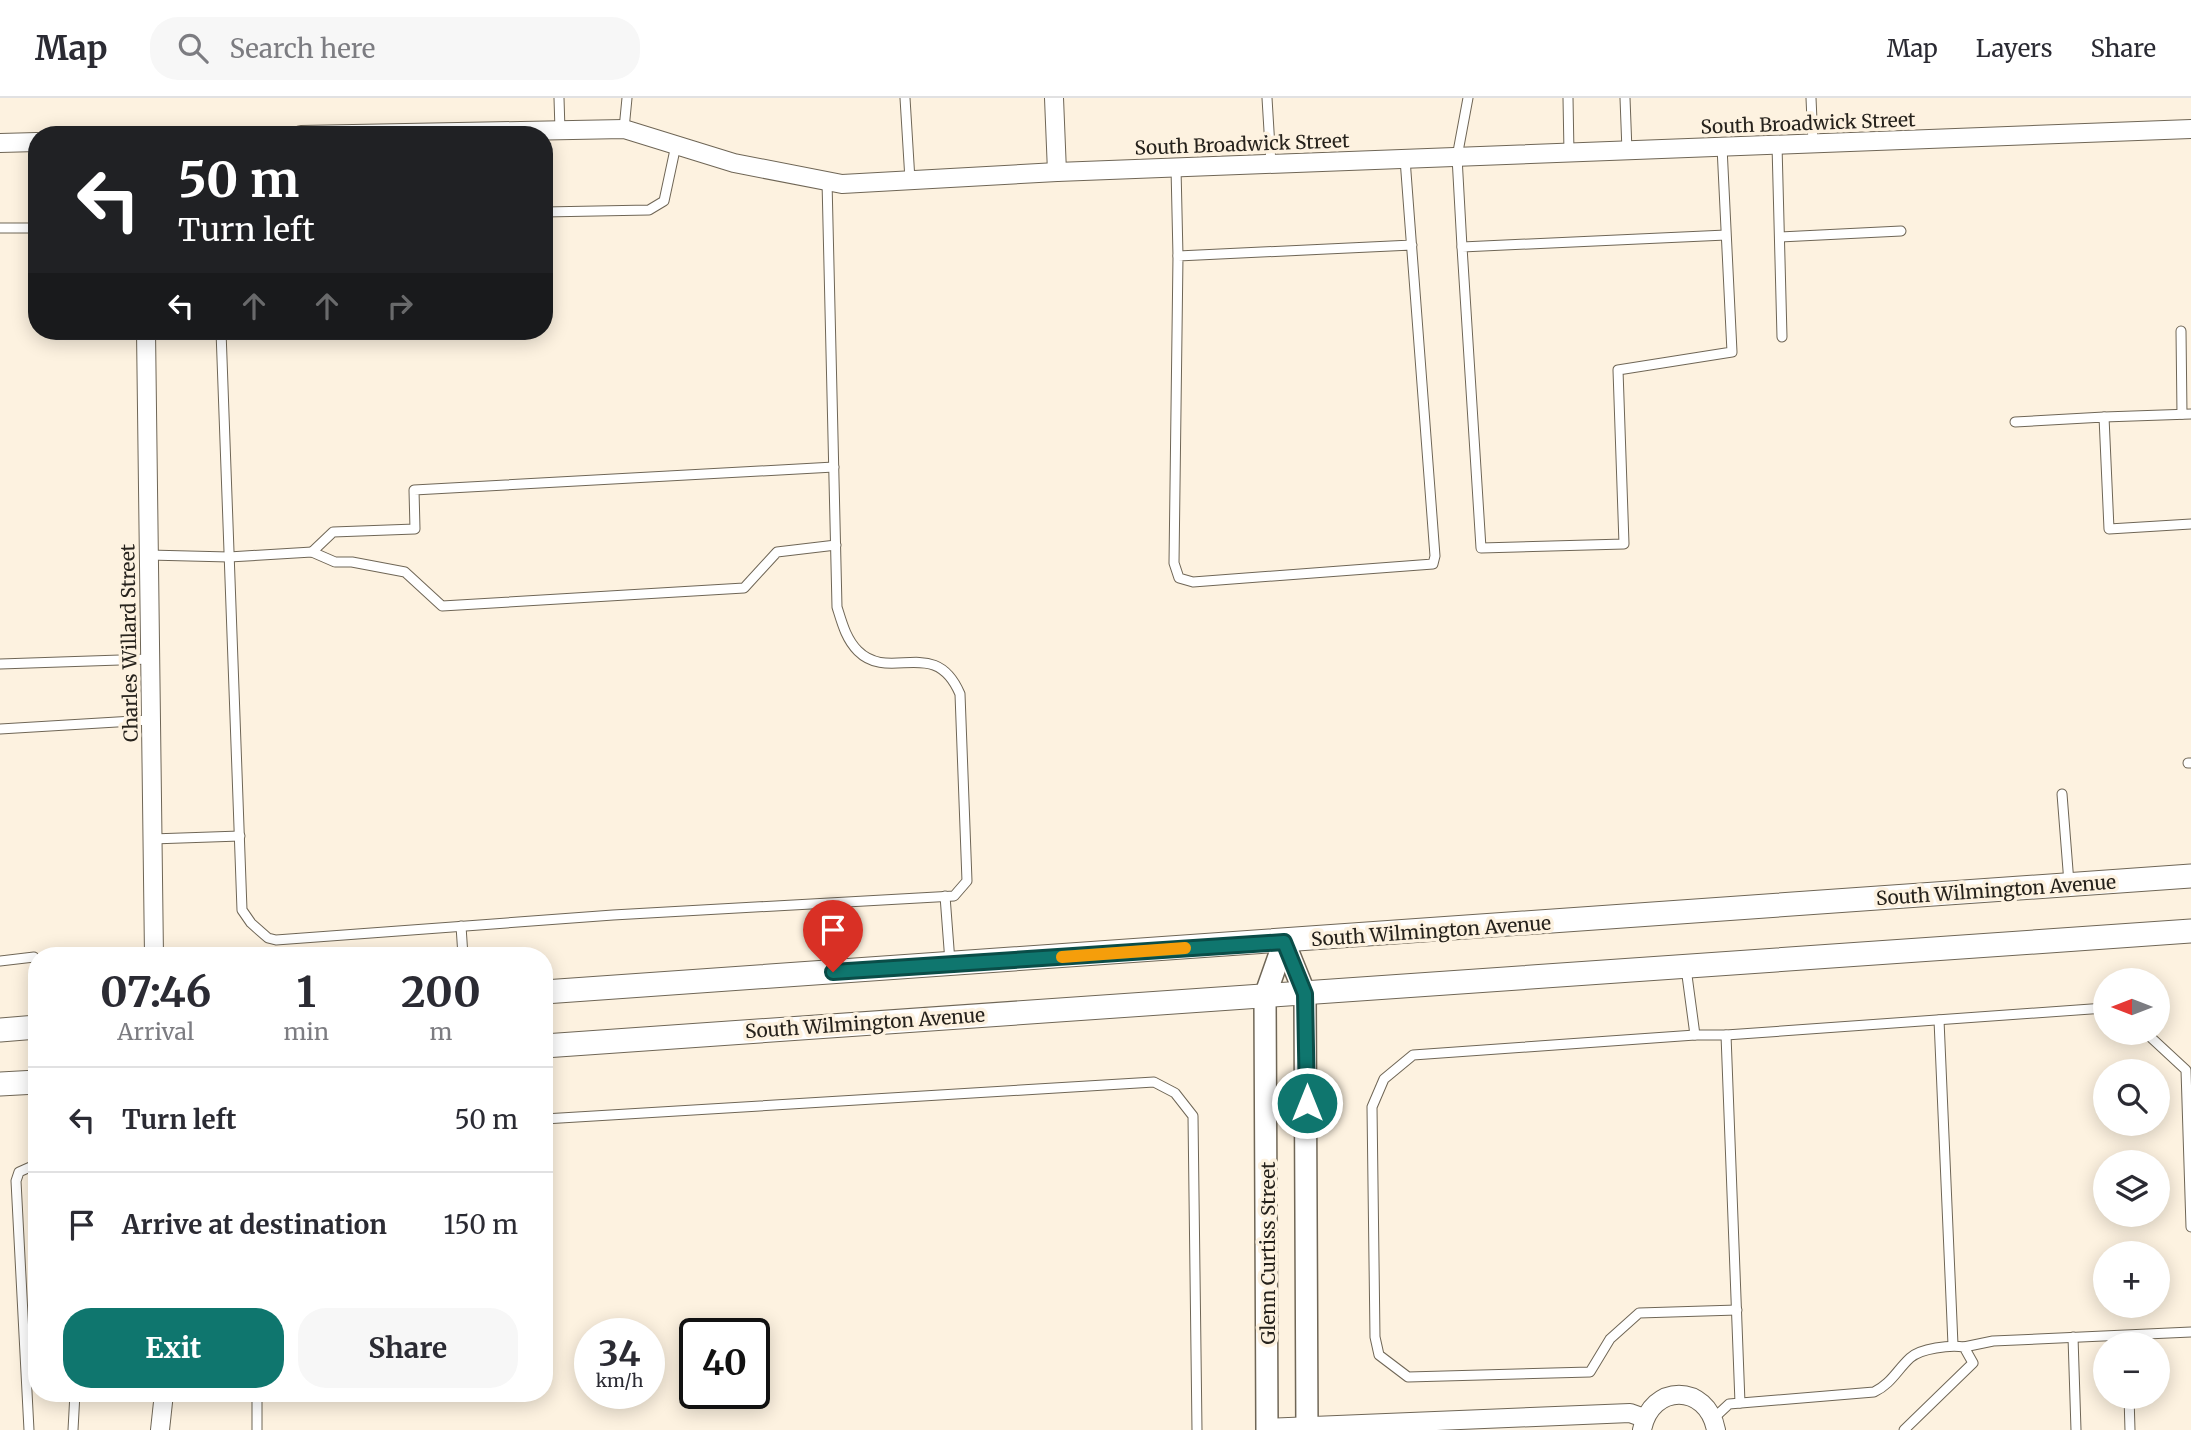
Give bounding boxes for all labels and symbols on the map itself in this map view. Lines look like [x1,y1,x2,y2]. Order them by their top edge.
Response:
street label: South Broadwick Street [1700,107,1916,139]
street label: South Broadwick Street [1134,128,1350,160]
street label: Charles Willard Street [115,543,143,742]
street label: South Wilmington Avenue [1875,870,2117,910]
pin [803,900,863,972]
street label: South Wilmington Avenue [1310,911,1552,951]
north arrow [2093,968,2170,1045]
street label: South Wilmington Avenue [744,1003,986,1043]
position arrow [1270,1066,1344,1140]
street label: Glenn Curtiss Street [1256,1161,1280,1344]
speed limit sign: 40 [679,1318,770,1409]

